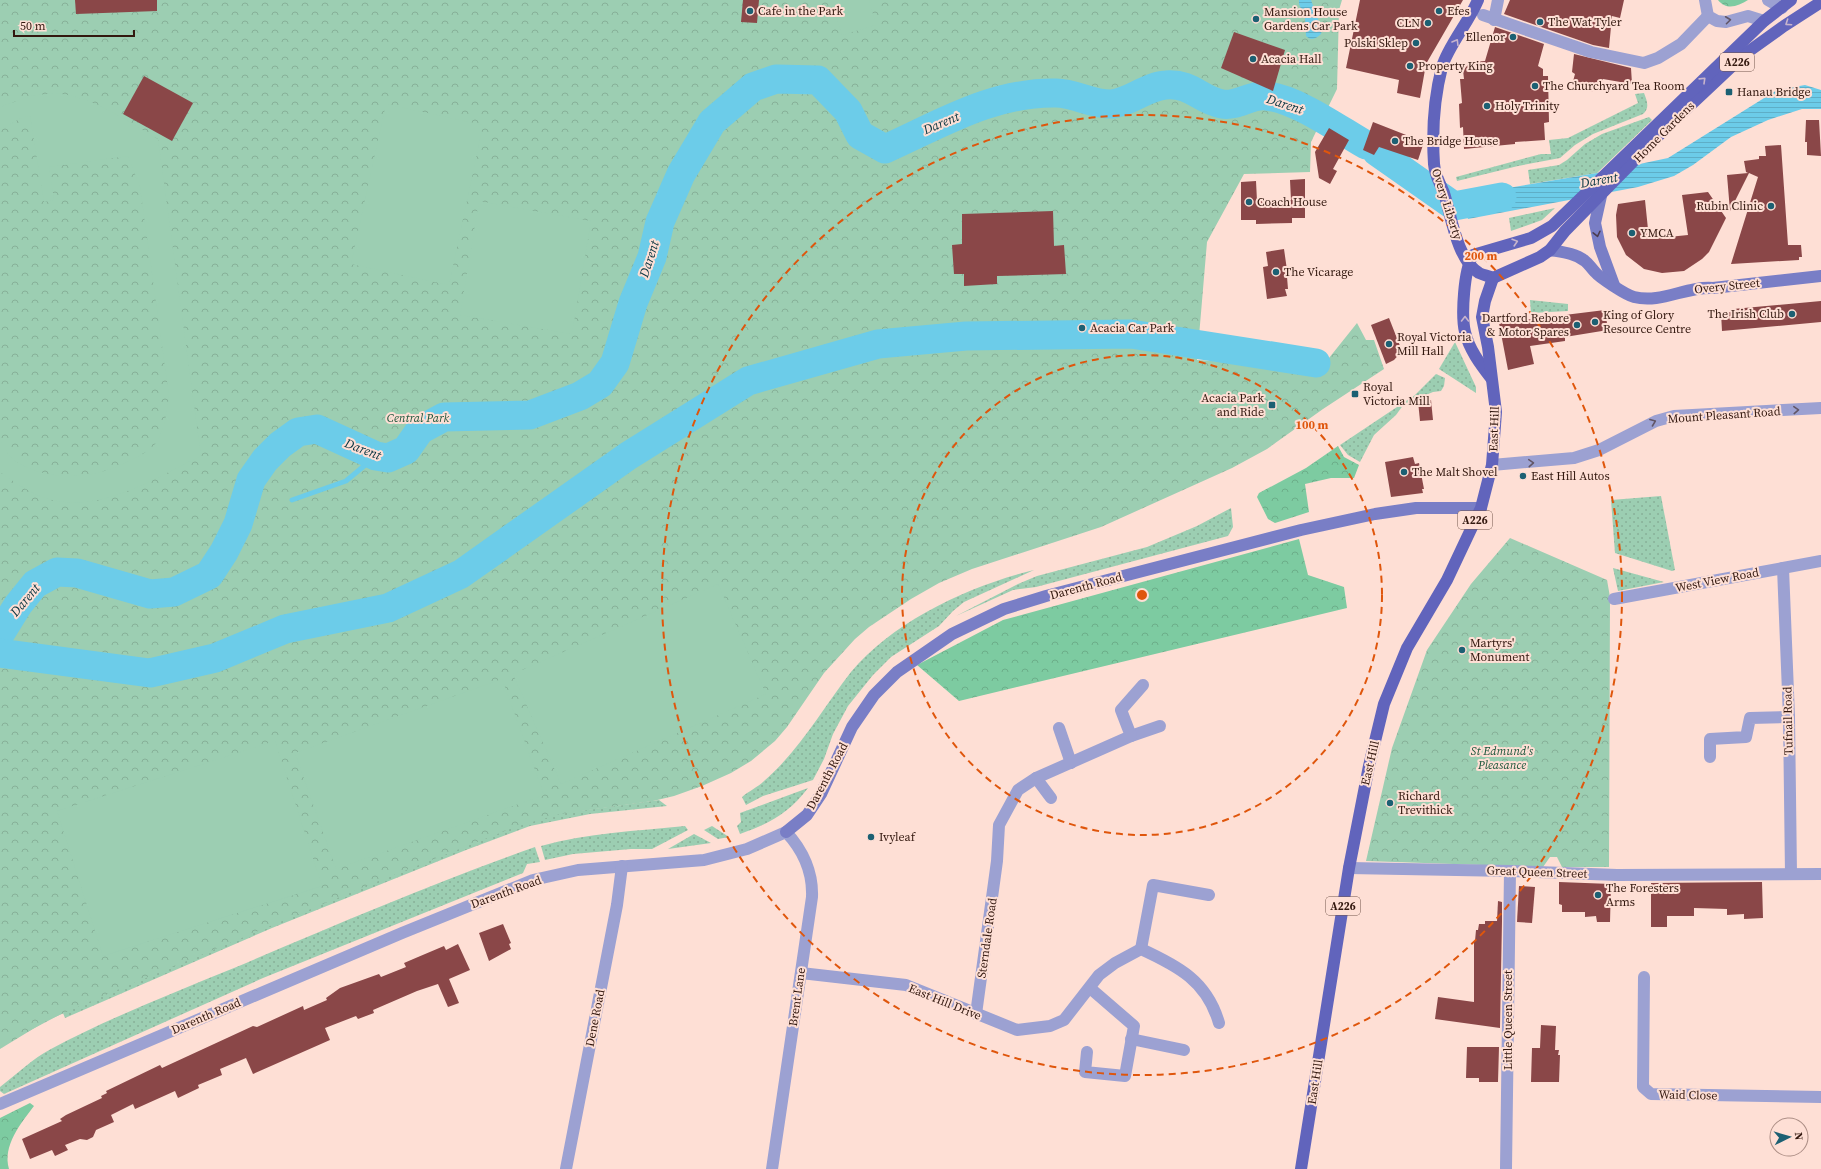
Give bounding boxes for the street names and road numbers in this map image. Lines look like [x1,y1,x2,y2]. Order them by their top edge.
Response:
road number: A226 [1720,53,1754,71]
street label: Home Gardens [1630,98,1698,166]
street label: Overy Liberty [1428,166,1466,242]
street label: Overy Street [1694,275,1761,297]
street label: Mount Pleasant Road [1667,403,1781,427]
street label: East Hill [1485,406,1503,452]
road number: A226 [1458,511,1492,529]
street label: West View Road [1674,564,1760,596]
street label: Darenth Road [1048,569,1124,603]
street label: Tufnail Road [1779,686,1797,756]
street label: Darenth Road [803,739,852,812]
street label: East Hill [1357,739,1383,787]
street label: Great Queen Street [1486,862,1588,882]
street label: Darenth Road [469,872,544,912]
street label: Sterndale Road [973,897,1001,979]
road number: A226 [1326,897,1360,915]
street label: Brent Lane [785,967,809,1027]
street label: Little Queen Street [1500,970,1516,1070]
street label: East Hill Drive [906,980,984,1024]
street label: Dene Road [582,988,608,1048]
street label: Darenth Road [169,994,243,1038]
street label: East Hill [1304,1058,1327,1106]
street label: Waid Close [1658,1086,1718,1104]

